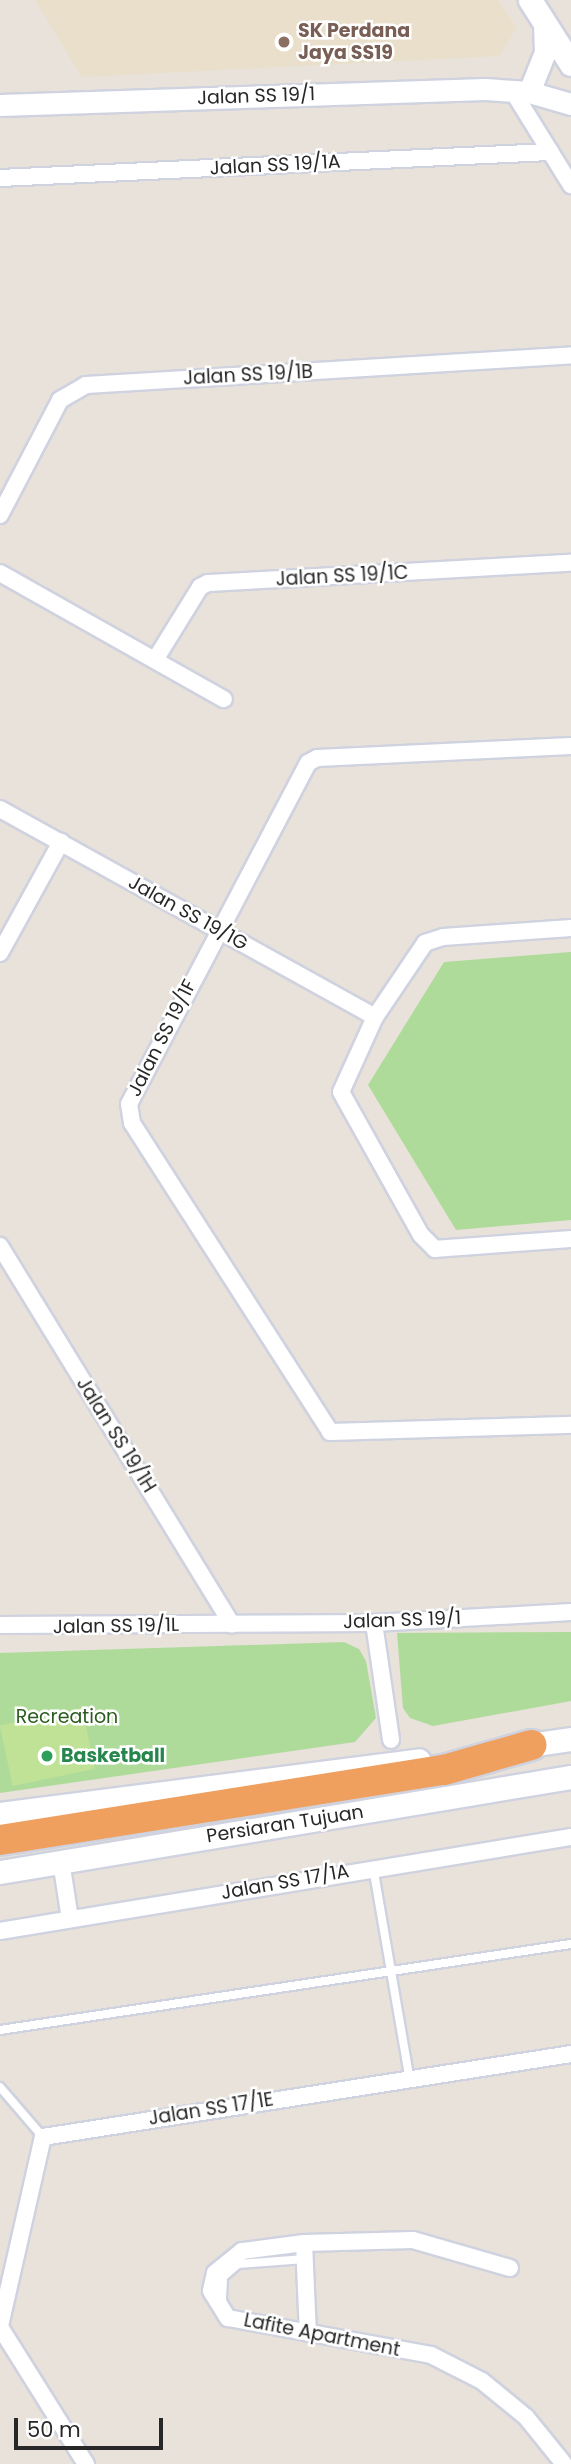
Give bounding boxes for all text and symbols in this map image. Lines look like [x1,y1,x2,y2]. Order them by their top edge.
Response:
place label: SK Perdana Jaya SS19 [298,20,410,64]
marker: SK Perdana Jaya SS19 [276,34,292,50]
street label: Jalan SS 19/1 [197,83,315,109]
street label: Jalan SS 19/1A [209,150,341,180]
street label: Jalan SS 19/1B [183,360,313,390]
street label: Jalan SS 19/1C [275,561,409,591]
street label: Jalan SS 19/1G [124,871,252,955]
street label: Jalan SS 19/1F [123,976,201,1100]
street label: Jalan SS 19/1H [72,1373,160,1497]
street label: Jalan SS 19/1 [343,1607,461,1633]
street label: Jalan SS 19/1L [53,1613,179,1639]
park label: Recreation [16,1706,118,1728]
place label: Basketball [61,1745,165,1767]
marker: Basketball [39,1748,55,1764]
street label: Persiaran Tujuan [205,1800,365,1848]
street label: Jalan SS 17/1A [219,1860,351,1904]
street label: Jalan SS 17/1E [147,2088,275,2130]
street label: Lafite Apartment [242,2309,402,2361]
scale bar [18,2404,166,2448]
text: 50 m [27,2415,81,2444]

